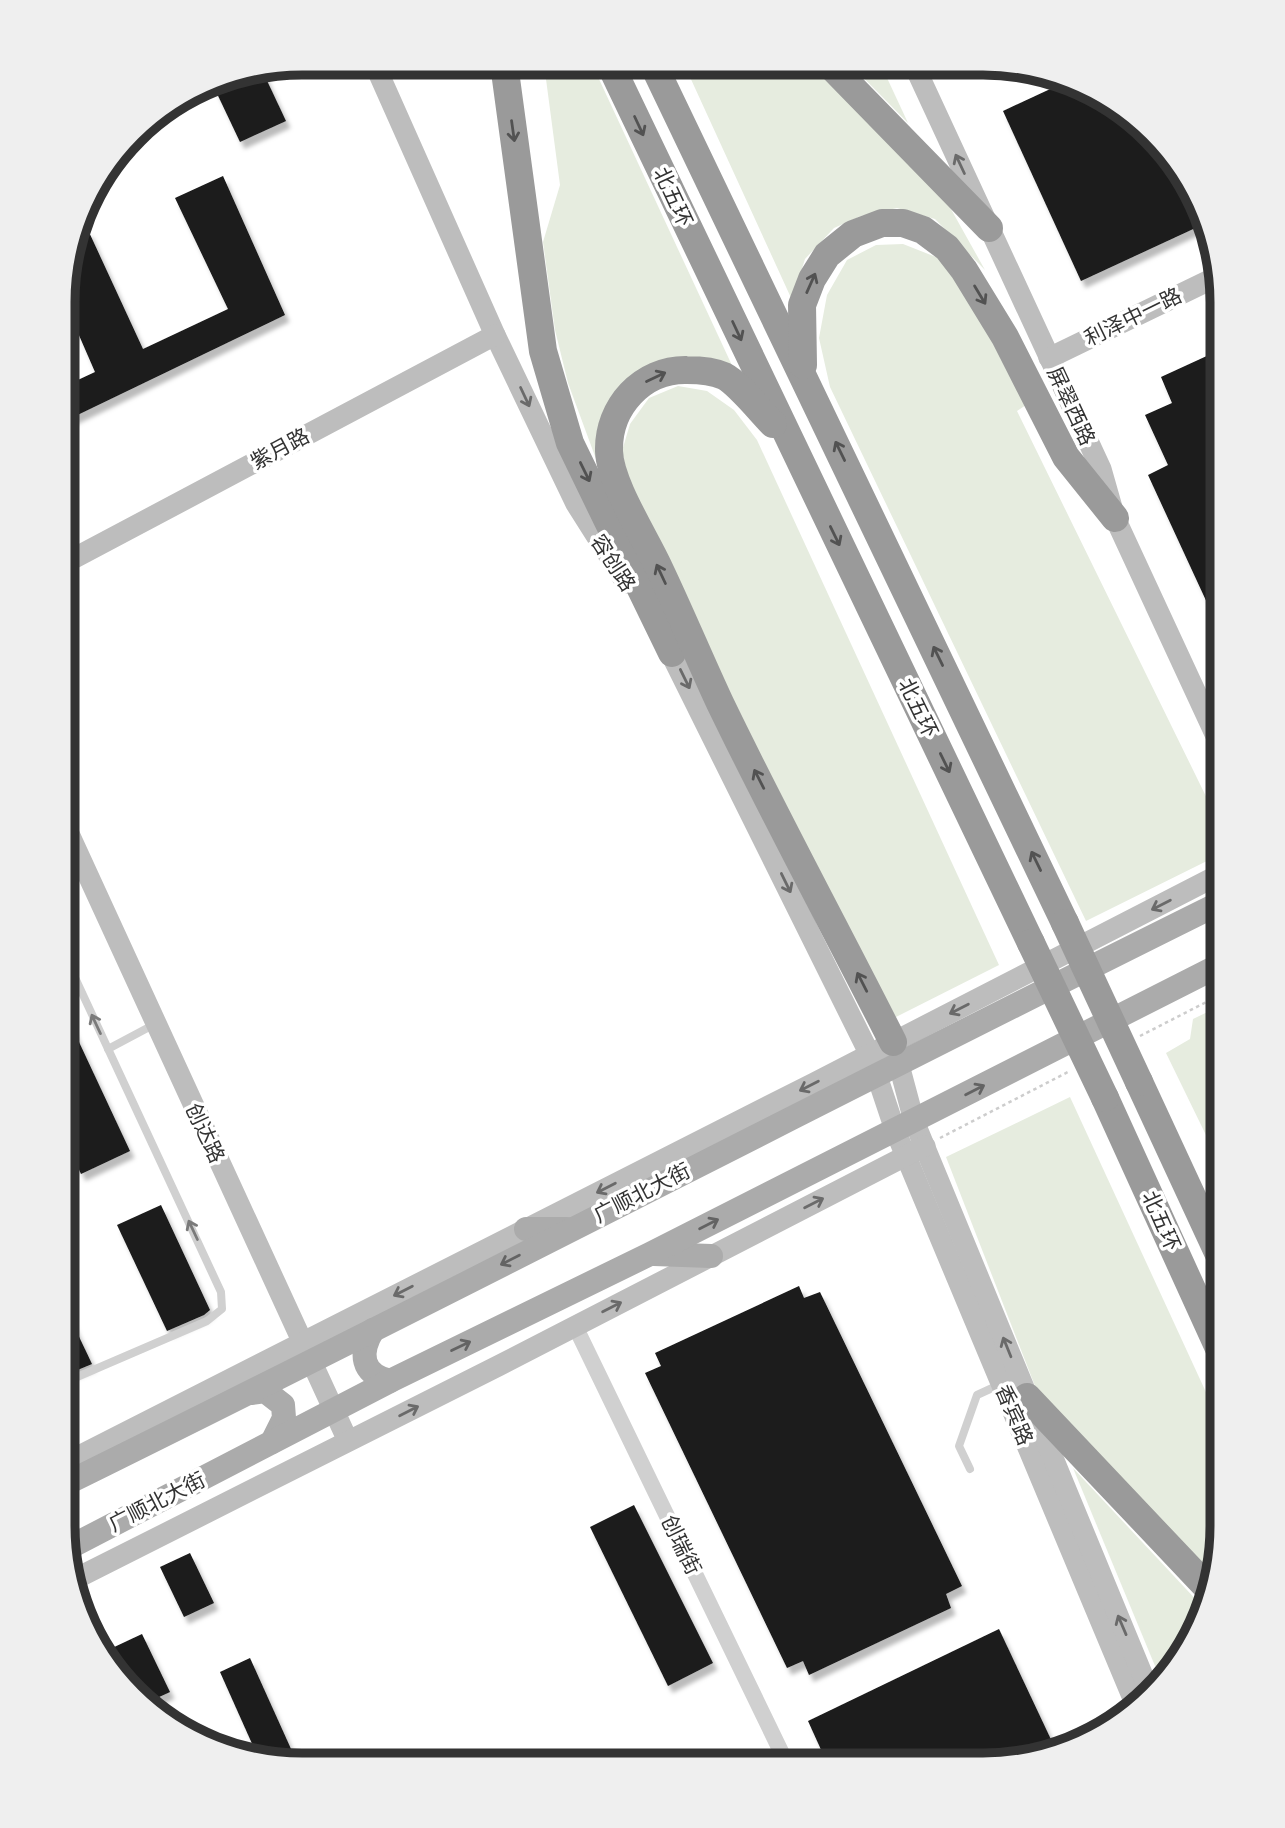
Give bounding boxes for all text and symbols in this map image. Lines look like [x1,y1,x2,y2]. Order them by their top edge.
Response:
one-way arrow [633,114,646,136]
one-way arrow [507,119,520,142]
one-way arrow [953,154,966,175]
street label: 北五环 [649,163,698,231]
one-way arrow [805,273,818,295]
street label: 利泽中一路 [1080,282,1185,351]
one-way arrow [973,285,987,305]
one-way arrow [731,320,744,341]
street label: 屏翠西路 [1042,362,1101,449]
one-way arrow [645,370,666,383]
one-way arrow [518,386,532,407]
street label: 紫月路 [246,423,313,474]
one-way arrow [833,441,846,462]
one-way arrow [578,461,592,482]
one-way arrow [829,525,842,546]
street label: 容创路 [586,530,641,596]
one-way arrow [654,563,667,584]
one-way arrow [931,646,944,667]
one-way arrow [679,668,692,689]
street label: 北五环 [893,674,943,742]
one-way arrow [938,752,952,773]
one-way arrow [752,769,765,790]
one-way arrow [1029,851,1042,872]
one-way arrow [779,872,793,893]
one-way arrow [1151,898,1172,912]
one-way arrow [855,972,869,993]
one-way arrow [949,1002,970,1016]
one-way arrow [89,1014,103,1035]
one-way arrow [799,1079,820,1093]
one-way arrow [964,1082,985,1096]
street label: 创达路 [181,1099,230,1167]
street label: 广顺北大街 [589,1158,694,1228]
one-way arrow [596,1182,617,1196]
street label: 北五环 [1137,1187,1186,1255]
one-way arrow [803,1196,824,1209]
one-way arrow [698,1217,719,1231]
one-way arrow [185,1220,199,1241]
one-way arrow [501,1253,521,1267]
one-way arrow [393,1285,414,1299]
one-way arrow [601,1300,622,1314]
one-way arrow [999,1337,1012,1359]
one-way arrow [450,1339,471,1353]
street label: 香宾路 [991,1381,1038,1449]
one-way arrow [398,1403,419,1417]
street label: 广顺北大街 [104,1467,209,1537]
street label: 创瑞街 [656,1511,706,1579]
one-way arrow [1114,1615,1127,1637]

